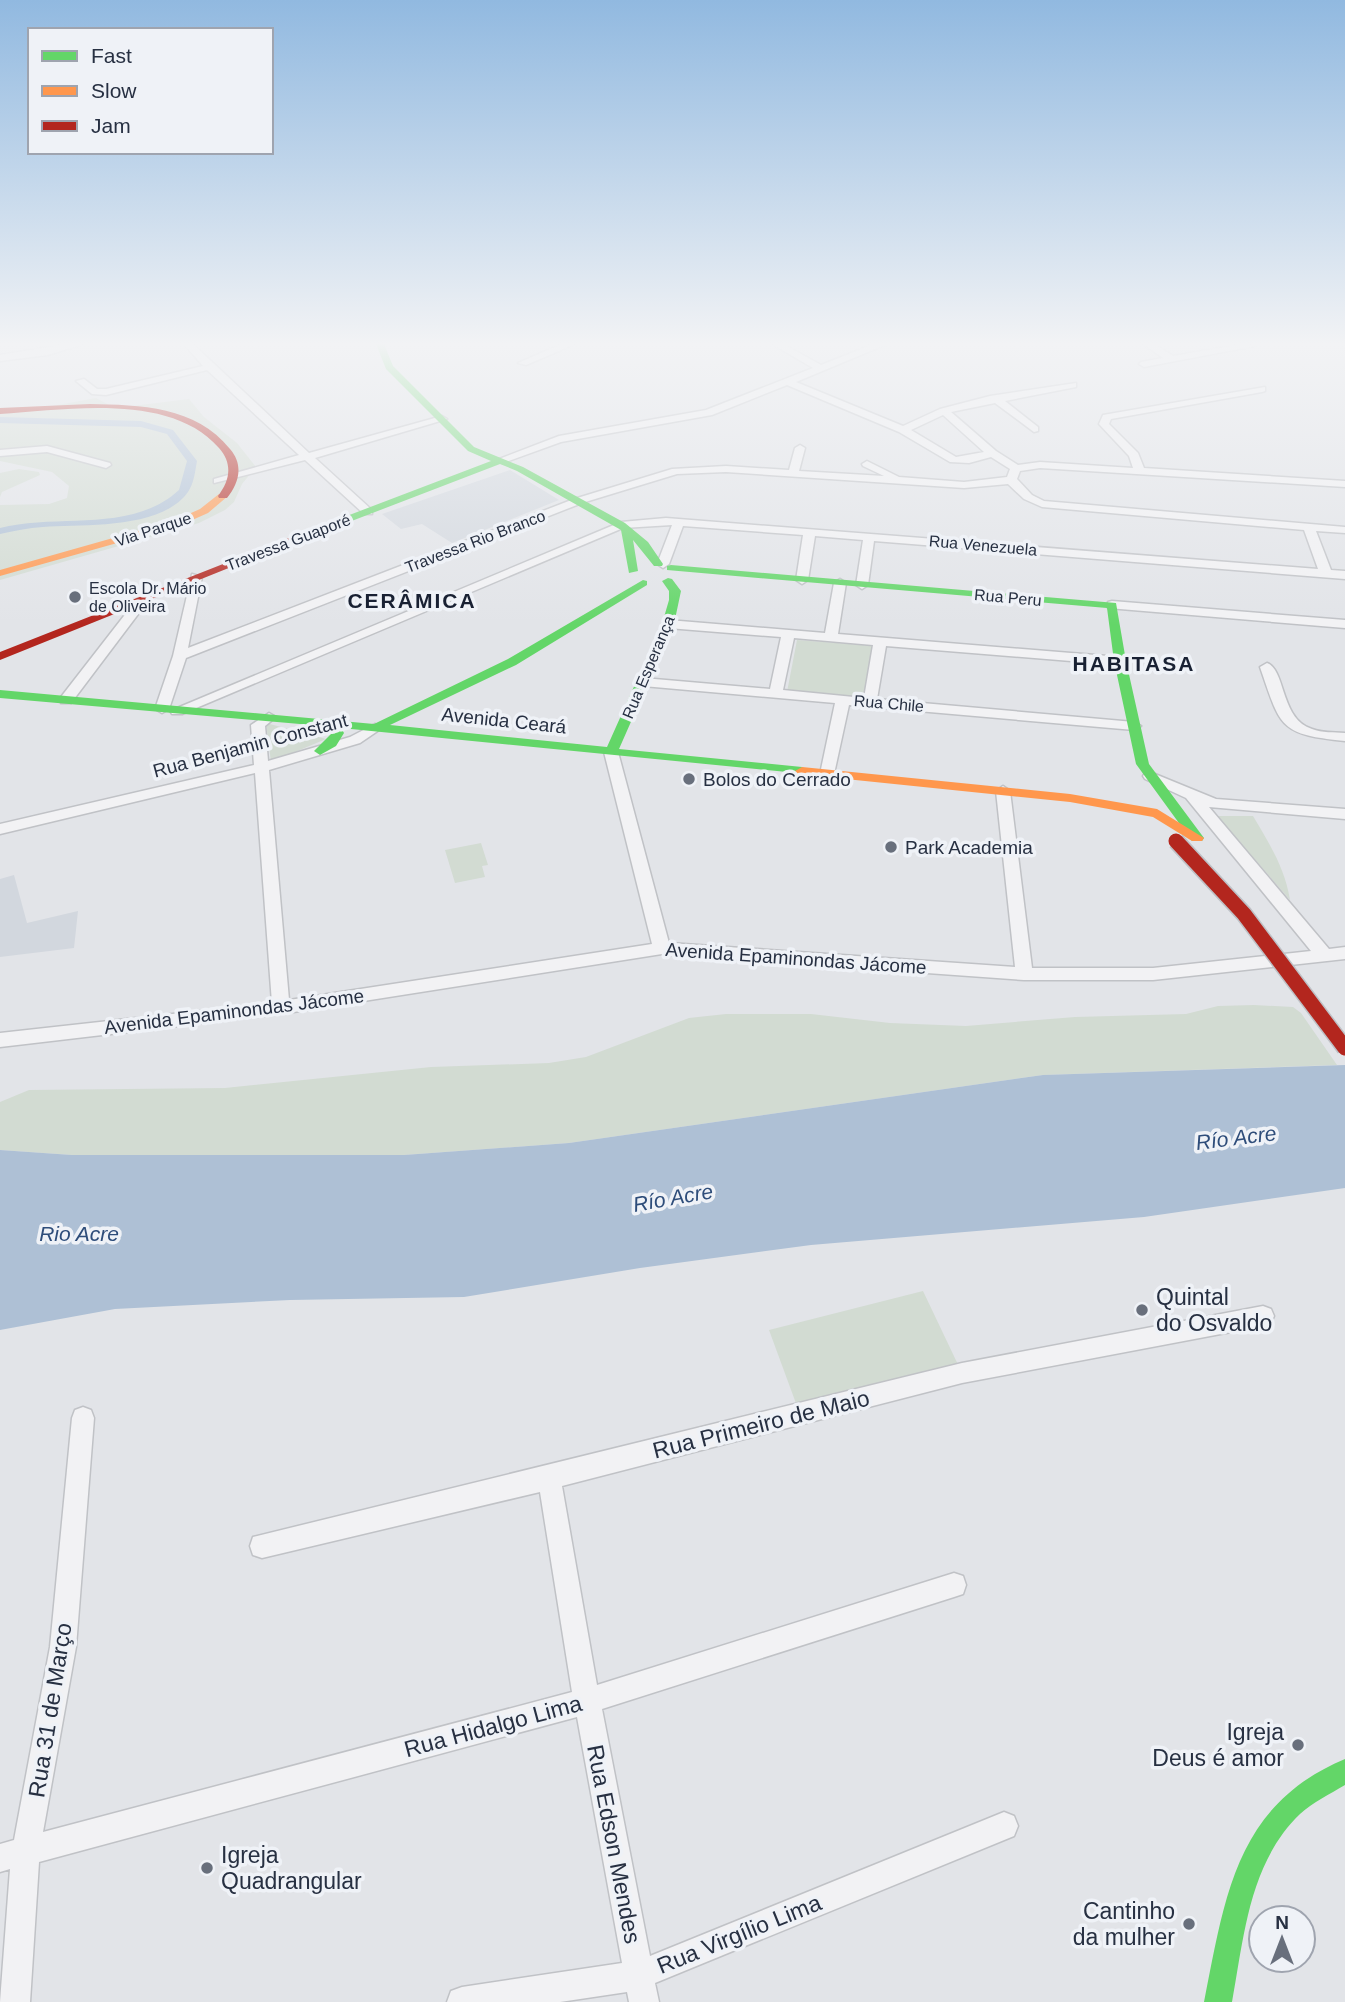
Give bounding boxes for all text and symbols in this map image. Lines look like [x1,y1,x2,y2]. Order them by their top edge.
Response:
legend [28,28,273,154]
text: Fast [91,44,132,67]
text: Slow [91,79,137,102]
text: Jam [91,114,131,137]
street label: Travessa Rio Branco [403,507,548,576]
street label: Via Parque [113,509,193,550]
street label: Travessa Guaporé [224,511,353,574]
street label: Rua Venezuela [928,532,1038,559]
place label: Escola Dr. Mário de Oliveira [89,580,206,615]
street label: Rua Peru [974,586,1042,609]
marker: Escola Dr. Mário de Oliveira [67,589,83,605]
district label: CERÂMICA [347,589,477,612]
street label: Rua Esperança [619,613,678,721]
district label: HABITASA [1073,652,1195,675]
street label: Rua Chile [853,692,925,715]
street label: Avenida Ceará [441,704,568,738]
street label: Rua Benjamin Constant [150,709,350,782]
place label: Bolos do Cerrado [703,769,851,790]
marker: Bolos do Cerrado [681,771,697,787]
place label: Park Academia [905,837,1033,858]
marker: Park Academia [883,839,899,855]
street label: Avenida Epaminondas Jácome [665,939,927,978]
street label: Avenida Epaminondas Jácome [103,985,365,1038]
water label: Río Acre [1194,1121,1277,1154]
water label: Río Acre [631,1179,715,1216]
water label: Rio Acre [39,1222,119,1245]
place label: Quintal do Osvaldo [1156,1284,1272,1336]
marker: Quintal do Osvaldo [1134,1302,1150,1318]
street label: Rua Primeiro de Maio [650,1384,872,1464]
street label: Rua 31 de Março [23,1621,77,1799]
street label: Rua Hidalgo Lima [401,1690,585,1762]
place label: Igreja Deus é amor [1152,1719,1284,1771]
marker: Igreja Deus é amor [1290,1737,1306,1753]
street label: Rua Edson Mendes [582,1742,646,1946]
place label: Igreja Quadrangular [221,1842,362,1894]
marker: Igreja Quadrangular [199,1860,215,1876]
street label: Rua Virgílio Lima [653,1889,825,1979]
place label: Cantinho da mulher [1073,1898,1175,1950]
north arrow [1247,1904,1317,1974]
text: N [1275,1912,1289,1933]
marker: Cantinho da mulher [1181,1916,1197,1932]

